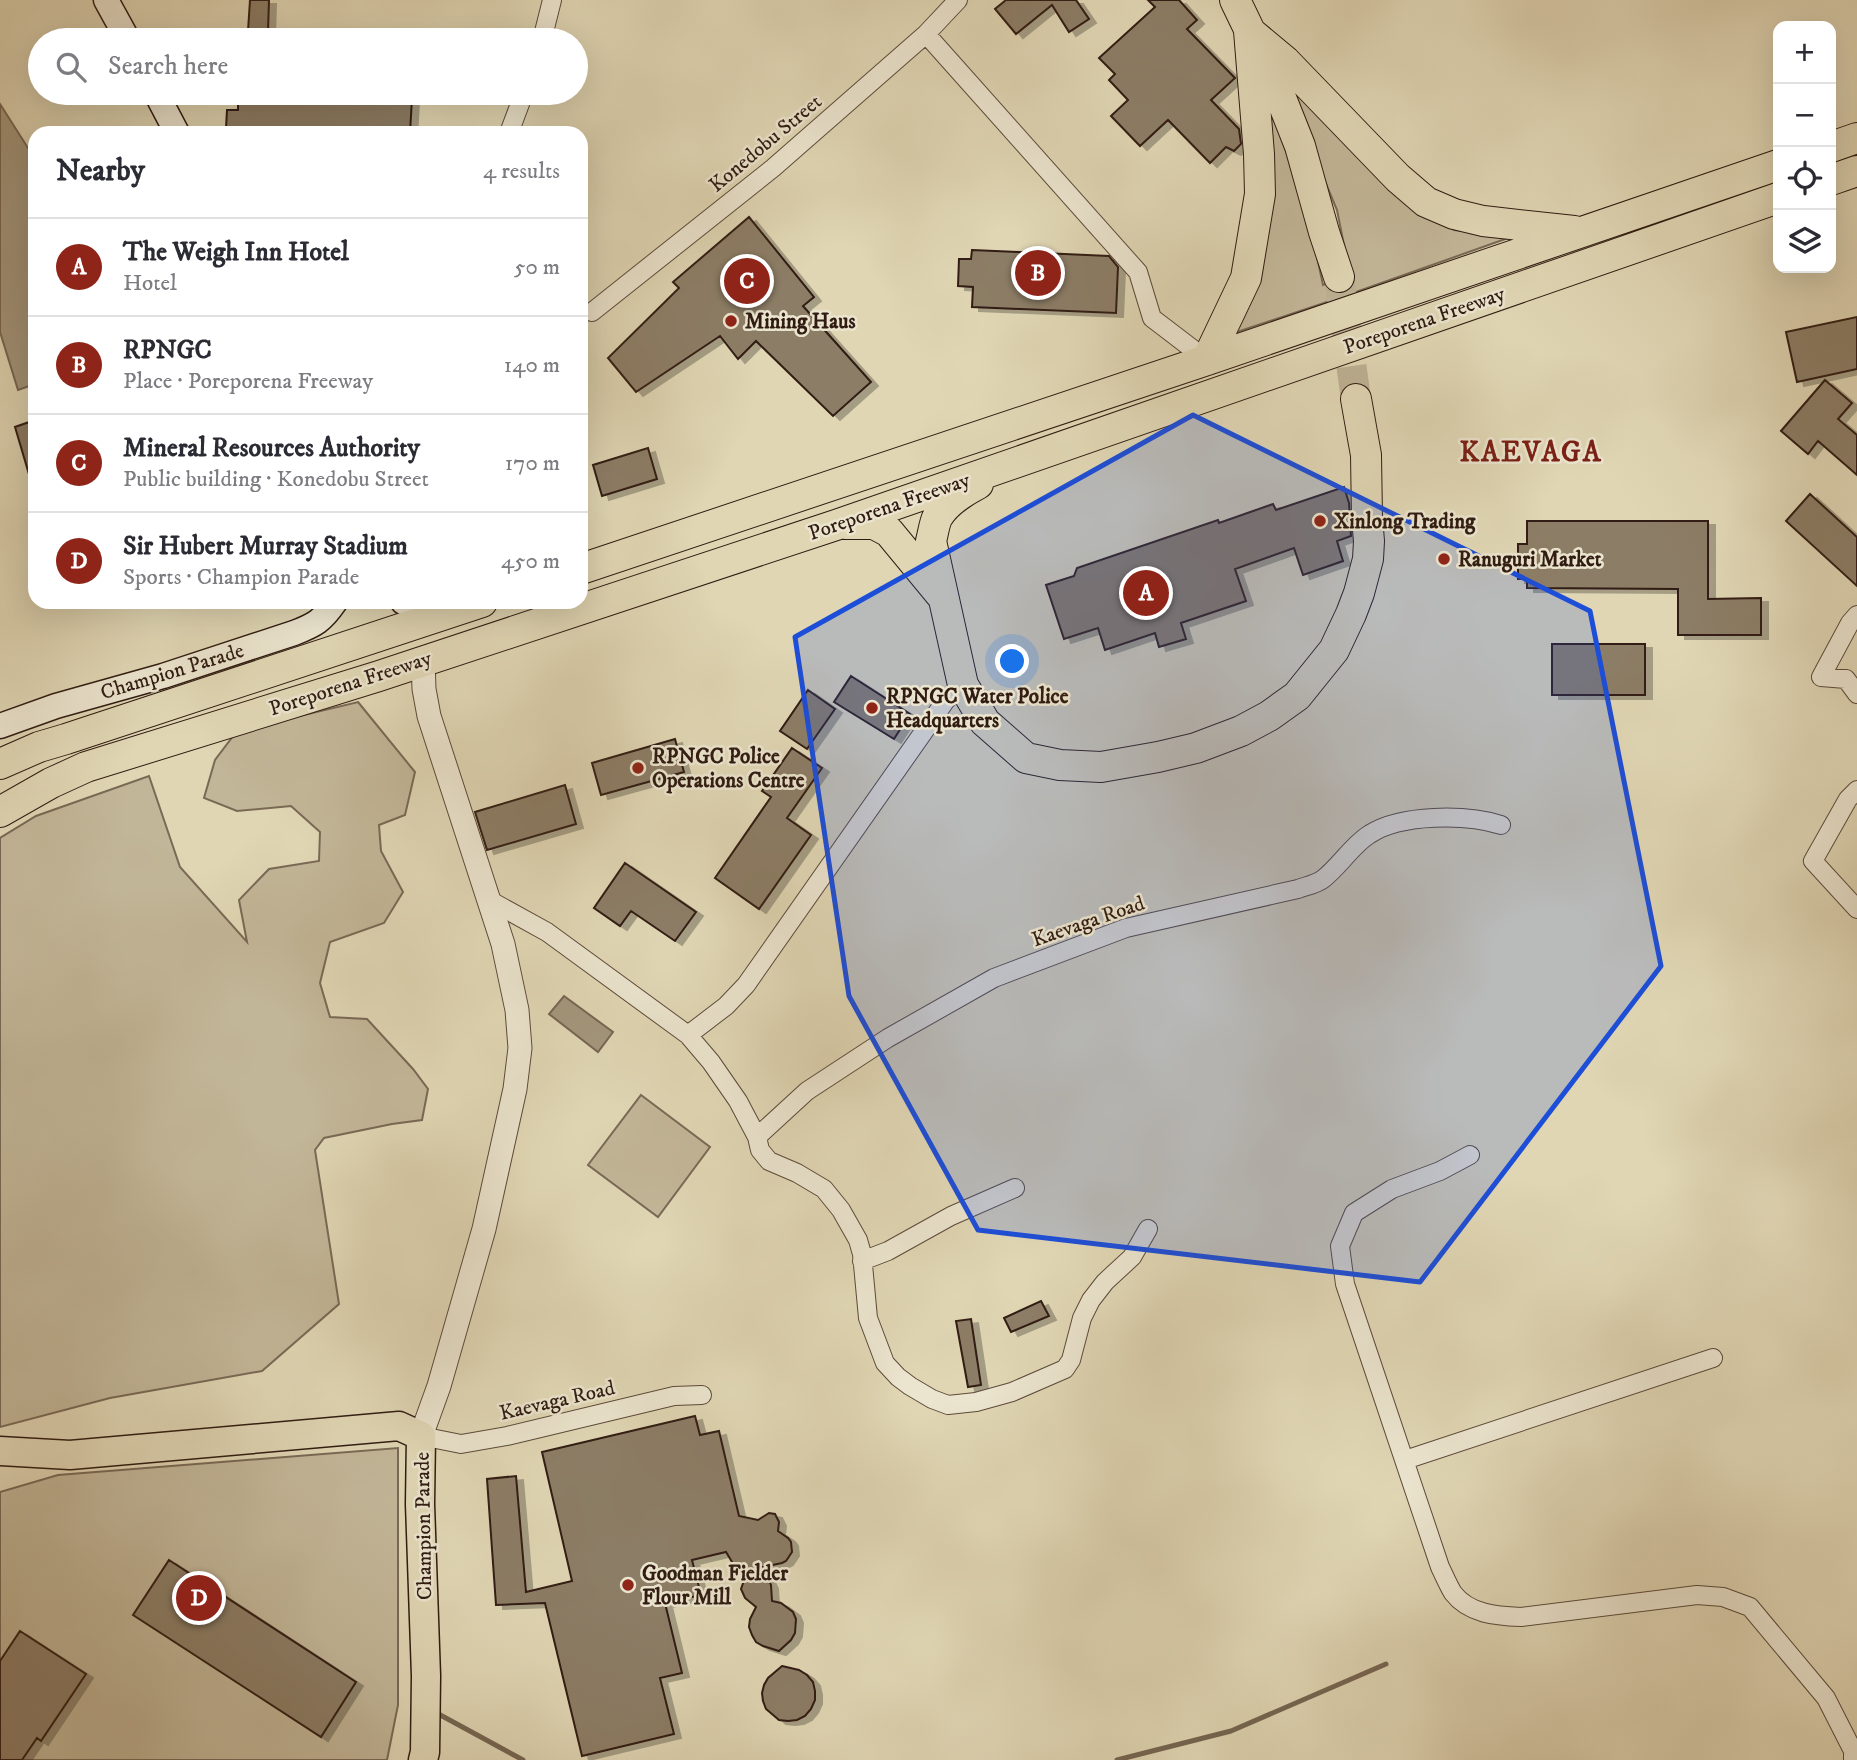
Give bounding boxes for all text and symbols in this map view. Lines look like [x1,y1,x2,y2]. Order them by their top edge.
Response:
map controls [1773,21,1836,273]
button: + [1773,21,1836,84]
search box [28,28,588,105]
icon: search [52,48,90,86]
text: Search here [108,50,228,83]
button: − [1773,84,1836,147]
street label: Konedobu Street [704,89,828,198]
button: locate [1773,147,1836,210]
text: Nearby [56,153,145,190]
text: 4 results [483,157,560,186]
button: layers [1773,210,1836,273]
text: The Weigh Inn Hotel [123,236,349,269]
pin: B [1015,247,1061,299]
text: A [72,253,86,282]
text: 50 m [514,253,560,282]
pin: C [724,255,770,307]
text: Hotel [123,269,177,298]
street label: Poreporena Freeway [1340,281,1510,361]
place label: Mining Haus [745,309,855,335]
marker: Mining Haus [723,313,739,329]
text: RPNGC [123,334,212,367]
text: B [72,351,86,380]
text: 140 m [504,351,560,380]
text: Place · Poreporena Freeway [123,367,373,396]
text: Mineral Resources Authority [123,432,420,465]
district label: KAEVAGA [1460,435,1602,470]
text: C [71,449,87,478]
text: 170 m [505,449,560,478]
text: Public building · Konedobu Street [123,465,429,494]
street label: Poreporena Freeway [805,467,975,547]
place label: Xinlong Trading [1334,509,1476,535]
marker: Xinlong Trading [1312,513,1328,529]
text: Sir Hubert Murray Stadium [123,530,408,563]
text: D [70,547,88,576]
text: 450 m [501,547,560,576]
place label: Ranuguri Market [1458,547,1602,573]
marker: Ranuguri Market [1436,551,1452,567]
text: Sports · Champion Parade [123,563,359,592]
pin: A [1123,567,1169,619]
street label: Champion Parade [98,638,247,706]
your location [995,644,1029,678]
street label: Poreporena Freeway [266,645,436,722]
place label: RPNGC Water Police Headquarters [886,684,1069,734]
marker: RPNGC Water Police Headquarters [864,700,880,716]
place label: RPNGC Police Operations Centre [652,744,805,794]
marker: RPNGC Police Operations Centre [630,760,646,776]
street label: Kaevaga Road [1028,890,1149,953]
street label: Kaevaga Road [497,1375,618,1427]
street label: Champion Parade [410,1451,438,1600]
place label: Goodman Fielder Flour Mill [642,1561,789,1611]
pin: D [176,1572,222,1624]
marker: Goodman Fielder Flour Mill [620,1577,636,1593]

